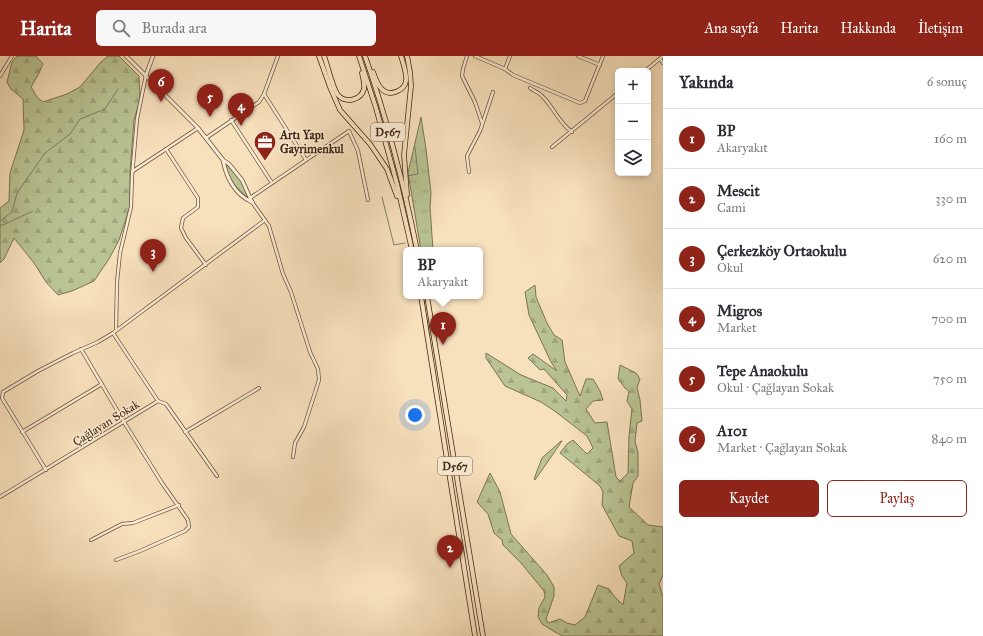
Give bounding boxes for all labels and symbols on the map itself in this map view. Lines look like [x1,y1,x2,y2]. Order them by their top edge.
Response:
pin: 6 [148,69,174,102]
pin: 5 [197,84,223,117]
pin: 4 [228,93,254,126]
road number: D567 [371,123,405,141]
place label: Artı Yapı Gayrimenkul [279,128,345,157]
office icon: Artı Yapı Gayrimenkul [252,129,278,162]
pin: 3 [140,239,166,272]
pin: 1 [430,312,456,345]
street label: Çağlayan Sokak [70,397,143,450]
your location [405,405,425,425]
road number: D567 [438,457,472,475]
pin: 2 [437,535,463,568]

